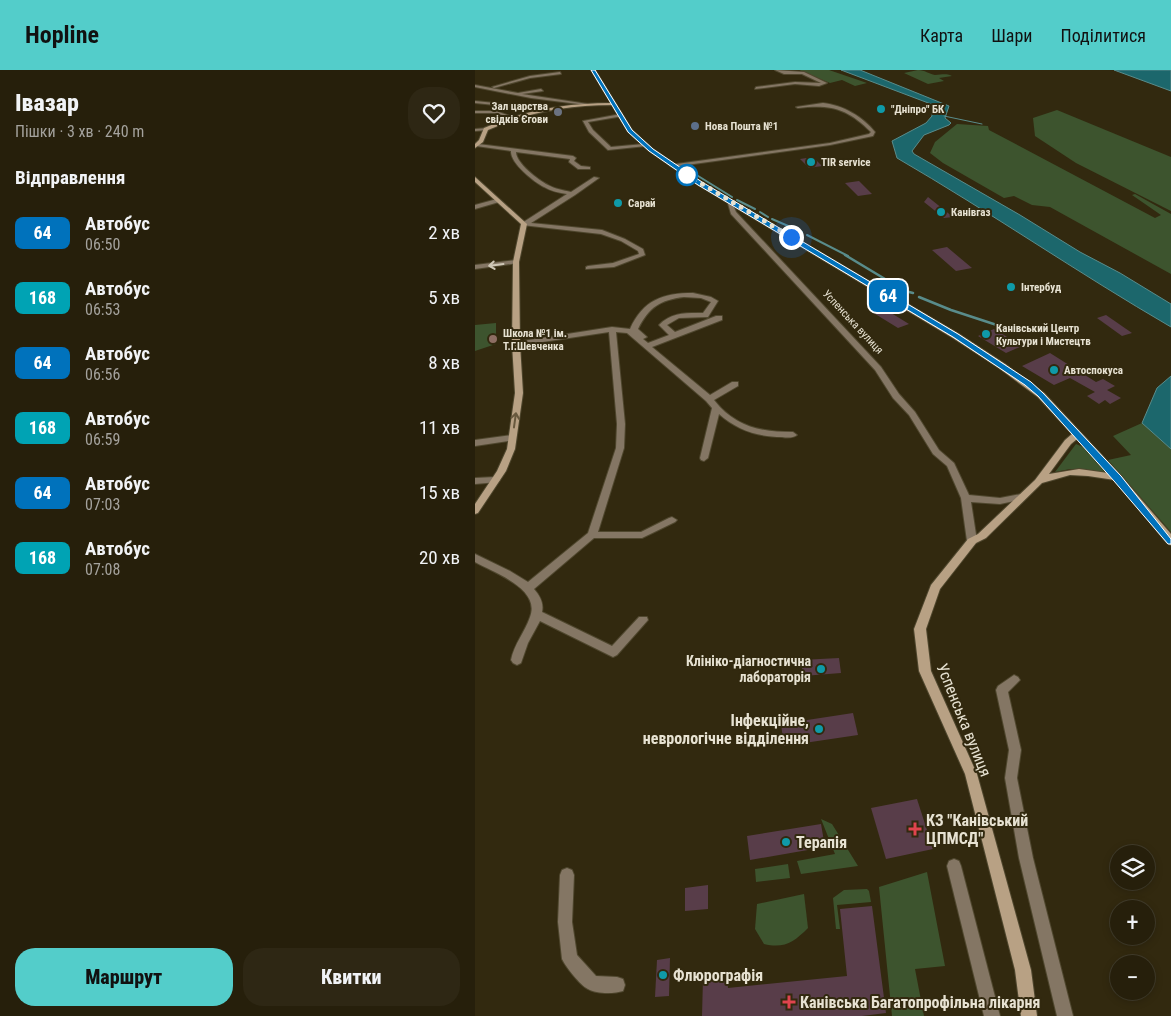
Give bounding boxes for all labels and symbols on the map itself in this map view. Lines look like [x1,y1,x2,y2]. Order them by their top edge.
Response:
place label: Зал царства свідків Єгови [485,100,548,126]
marker: "Дніпро" БК [875,103,887,115]
place label: "Дніпро" БК [891,103,945,116]
marker: Зал царства свідків Єгови [552,106,564,118]
marker: Нова Пошта №1 [689,120,701,132]
place label: Нова Пошта №1 [705,120,778,133]
marker: TIR service [805,156,817,168]
place label: TIR service [821,156,871,169]
unlabelled marker [676,164,698,186]
marker: Сарай [612,197,624,209]
place label: Сарай [628,197,656,210]
marker: Канівгаз [935,206,947,218]
place label: Канівгаз [951,206,990,219]
your location [779,225,804,250]
one-way arrow [488,260,504,270]
line badge: 64 [865,280,911,312]
marker: Інтербуд [1005,281,1017,293]
place label: Інтербуд [1021,281,1061,294]
street label: Успенська вулиця [820,287,886,357]
place label: Канівський Центр Культури і Мистецтв [996,322,1091,348]
place label: Школа №1 ім. Т.Г.Шевченка [503,327,567,353]
marker: Канівський Центр Культури і Мистецтв [980,328,992,340]
marker: Школа №1 ім. Т.Г.Шевченка [487,333,499,345]
marker: Автоспокуса [1048,364,1060,376]
place label: Автоспокуса [1064,364,1123,377]
one-way arrow [510,412,520,428]
place label: Клініко-діагностична лабораторія [686,653,811,685]
street label: Успенська вулиця [933,661,995,779]
marker: Клініко-діагностична лабораторія [815,663,827,675]
place label: Інфекційне, неврологічне відділення [643,711,809,748]
marker: Інфекційне, неврологічне відділення [813,723,825,735]
place label: КЗ "Канівський ЦПМСД" [926,811,1028,848]
marker: КЗ "Канівський ЦПМСД" [908,822,922,836]
place label: Терапія [796,833,847,852]
marker: Терапія [780,836,792,848]
place label: Флюрографія [673,966,763,985]
marker: Флюрографія [657,969,669,981]
place label: Канівська Багатопрофільна лікарня [800,993,1040,1012]
marker: Канівська Багатопрофільна лікарня [782,995,796,1009]

